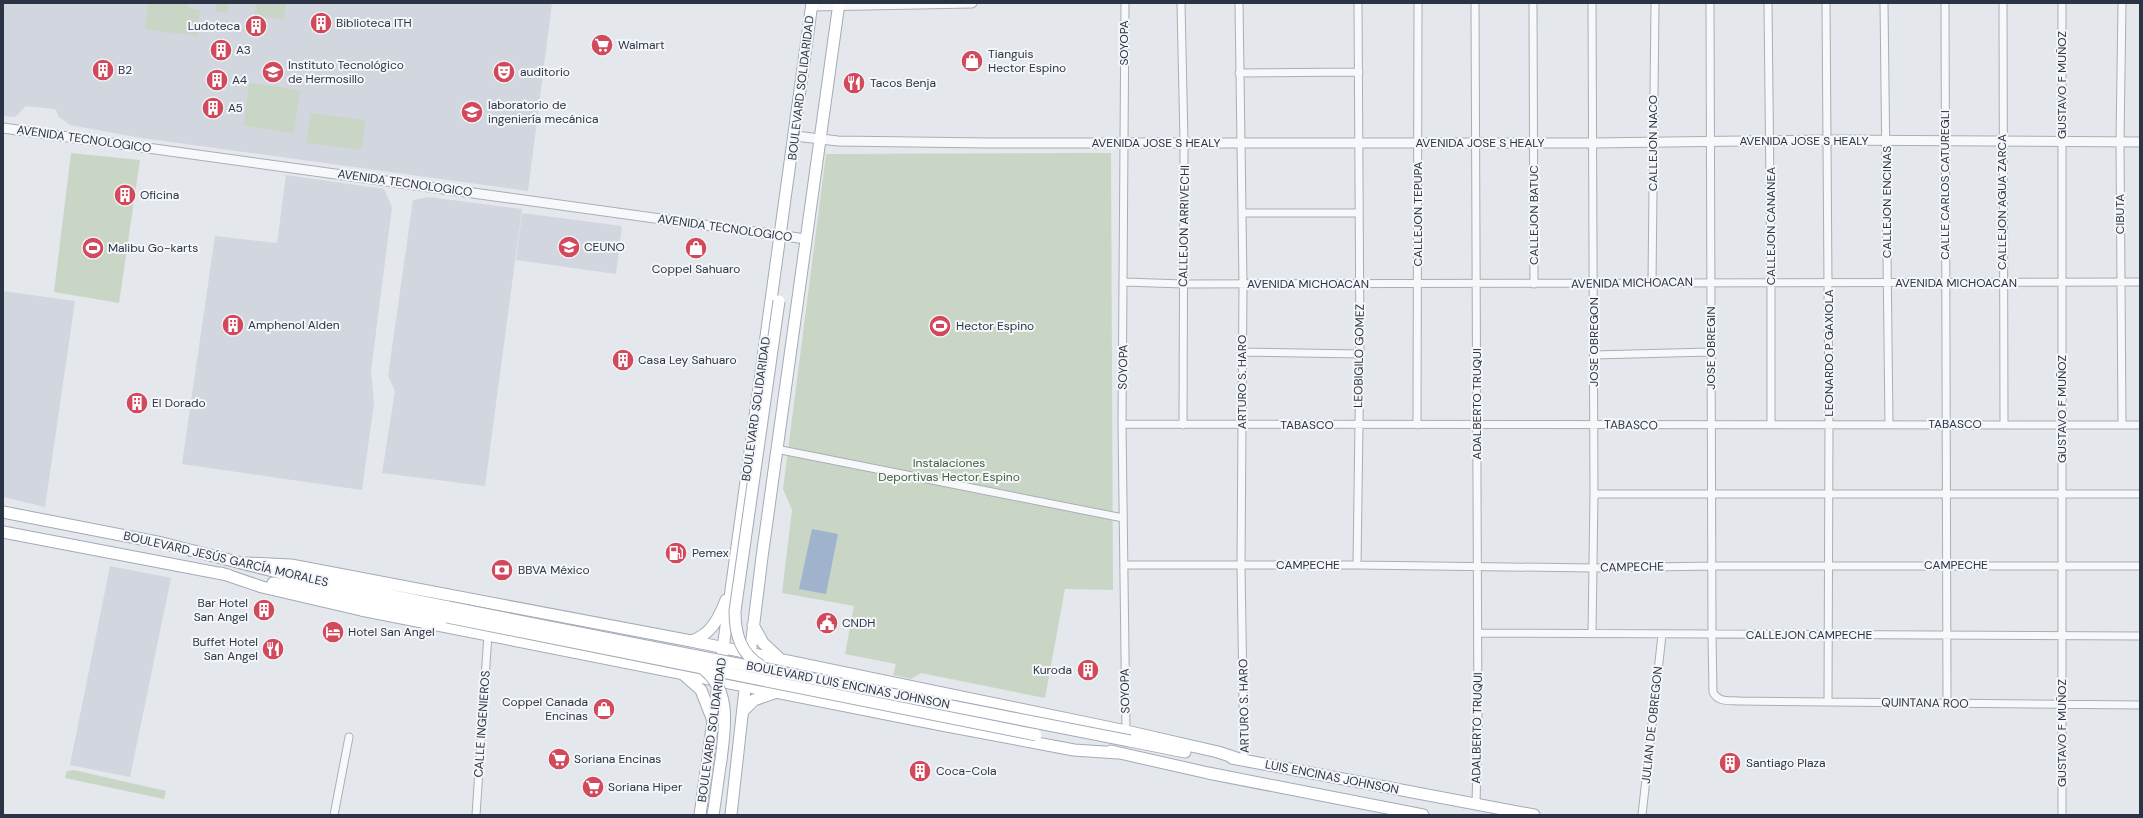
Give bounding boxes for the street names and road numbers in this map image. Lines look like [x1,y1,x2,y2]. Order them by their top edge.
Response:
street label: BOULEVARD SOLIDARIDAD [784,15,818,161]
street label: SOYOPA [1116,20,1132,66]
street label: GUSTAVO F MUÑOZ [2054,31,2070,139]
street label: CALLEJON NACO [1645,95,1661,191]
street label: CALLE CARLOS CATUREGLI [1937,110,1953,260]
street label: AVENIDA TECNOLOGICO [16,122,152,156]
street label: AVENIDA JOSE S HEALY [1740,133,1868,149]
street label: CALLEJON AGUA ZARCA [1994,134,2010,270]
street label: AVENIDA JOSE S HEALY [1092,135,1220,151]
street label: AVENIDA JOSE S HEALY [1416,135,1544,151]
street label: CALLEJON ENCINAS [1879,146,1895,258]
street label: CALLEJON TEPUPA [1410,162,1426,266]
street label: CALLEJON ARRIVECHI [1175,165,1193,287]
street label: CALLEJON BATUC [1526,165,1542,265]
street label: AVENIDA TECNOLOGICO [337,166,473,200]
street label: CALLEJON CANANEA [1763,167,1779,285]
street label: CIBUTA [2112,194,2128,234]
street label: AVENIDA TECNOLOGICO [657,211,793,245]
street label: AVENIDA MICHOACAN [1571,274,1693,292]
street label: AVENIDA MICHOACAN [1895,275,2017,291]
street label: AVENIDA MICHOACAN [1247,276,1369,292]
street label: LEONARDO P GAXIOLA [1821,289,1837,417]
street label: JOSE OBREGON [1586,297,1602,387]
street label: LEOBIGILO GOMEZ [1350,304,1368,408]
street label: JOSE OBREGIN [1703,307,1719,389]
street label: ARTURO S. HARO [1234,335,1250,429]
street label: BOULEVARD SOLIDARIDAD [738,336,774,482]
street label: SOYOPA [1115,344,1131,390]
street label: ADALBERTO TRUQUI [1469,348,1485,460]
street label: GUSTAVO F MUÑOZ [2054,355,2070,463]
street label: TABASCO [1928,416,1982,432]
street label: TABASCO [1280,417,1334,433]
street label: TABASCO [1604,417,1658,433]
street label: BOULEVARD JESÚS GARCÍA MORALES [122,528,330,590]
street label: CAMPECHE [1276,557,1340,573]
street label: CAMPECHE [1924,557,1988,573]
street label: CAMPECHE [1600,558,1664,576]
street label: CALLEJON CAMPECHE [1746,627,1872,643]
street label: BOULEVARD SOLIDARIDAD [694,657,730,803]
street label: BOULEVARD LUIS ENCINAS JOHNSON [745,657,951,713]
street label: ARTURO S. HARO [1235,659,1253,753]
street label: JULIAN DE OBREGON [1638,666,1666,784]
street label: SOYOPA [1117,668,1133,714]
street label: CALLE INGENIEROS [470,670,494,778]
street label: ADALBERTO TRUQUI [1468,672,1486,784]
street label: GUSTAVO F MUÑOZ [2054,679,2070,787]
street label: QUINTANA ROO [1881,694,1969,712]
street label: LUIS ENCINAS JOHNSON [1264,756,1400,798]

